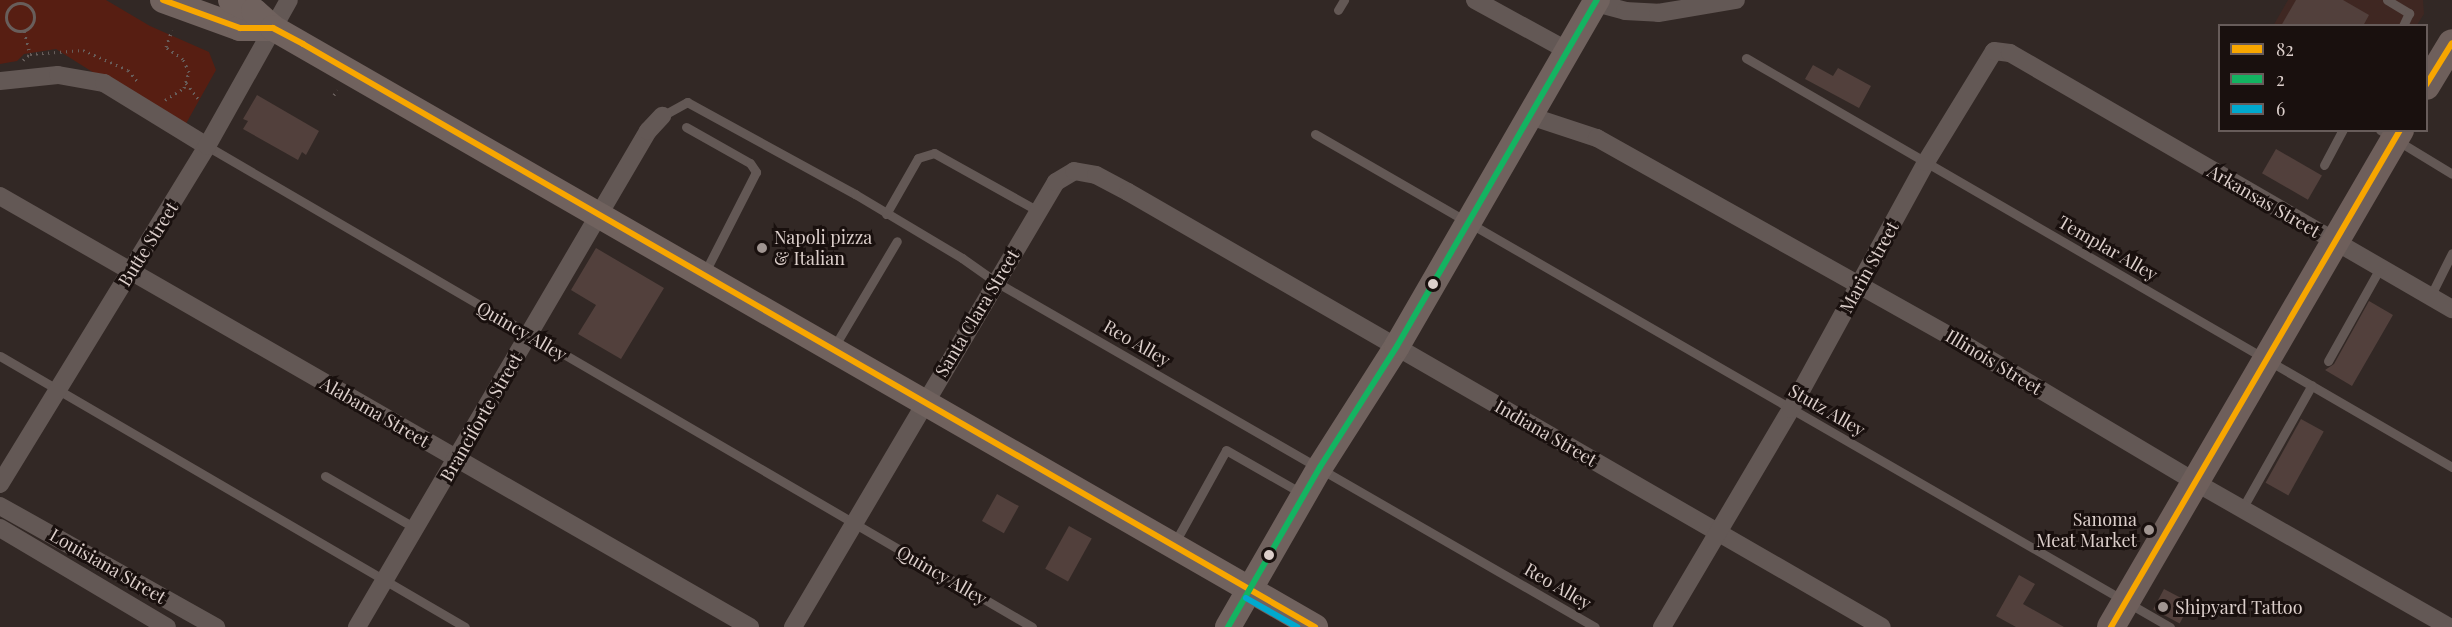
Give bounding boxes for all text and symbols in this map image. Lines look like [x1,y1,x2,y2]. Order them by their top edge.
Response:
legend [2218,24,2428,132]
text: 82 [2276,37,2294,61]
text: 2 [2276,67,2285,91]
text: 6 [2276,97,2285,121]
street label: Arkansas Street [2204,160,2324,242]
street label: Butte Street [114,198,182,290]
street label: Templar Alley [2054,211,2162,285]
street label: Marin Street [1835,217,1903,317]
place label: Napoli pizza & Italian [774,227,872,270]
marker: Napoli pizza & Italian [755,241,769,255]
street label: Santa Clara Street [930,245,1024,381]
unlabelled marker [1427,278,1439,290]
street label: Quincy Alley [473,296,571,366]
street label: Reo Alley [1099,315,1175,371]
street label: Illinois Street [1942,325,2046,399]
street label: Branciforte Street [435,349,527,485]
street label: Alabama Street [317,372,433,452]
street label: Stutz Alley [1785,379,1869,441]
street label: Indiana Street [1491,395,1601,471]
place label: Sanoma Meat Market [2036,509,2137,552]
marker: Sanoma Meat Market [2142,523,2156,537]
street label: Louisiana Street [46,524,170,608]
street label: Quincy Alley [893,540,991,610]
unlabelled marker [1263,549,1275,561]
street label: Reo Alley [1520,558,1596,614]
place label: Shipyard Tattoo [2175,596,2303,618]
marker: Shipyard Tattoo [2156,600,2170,614]

